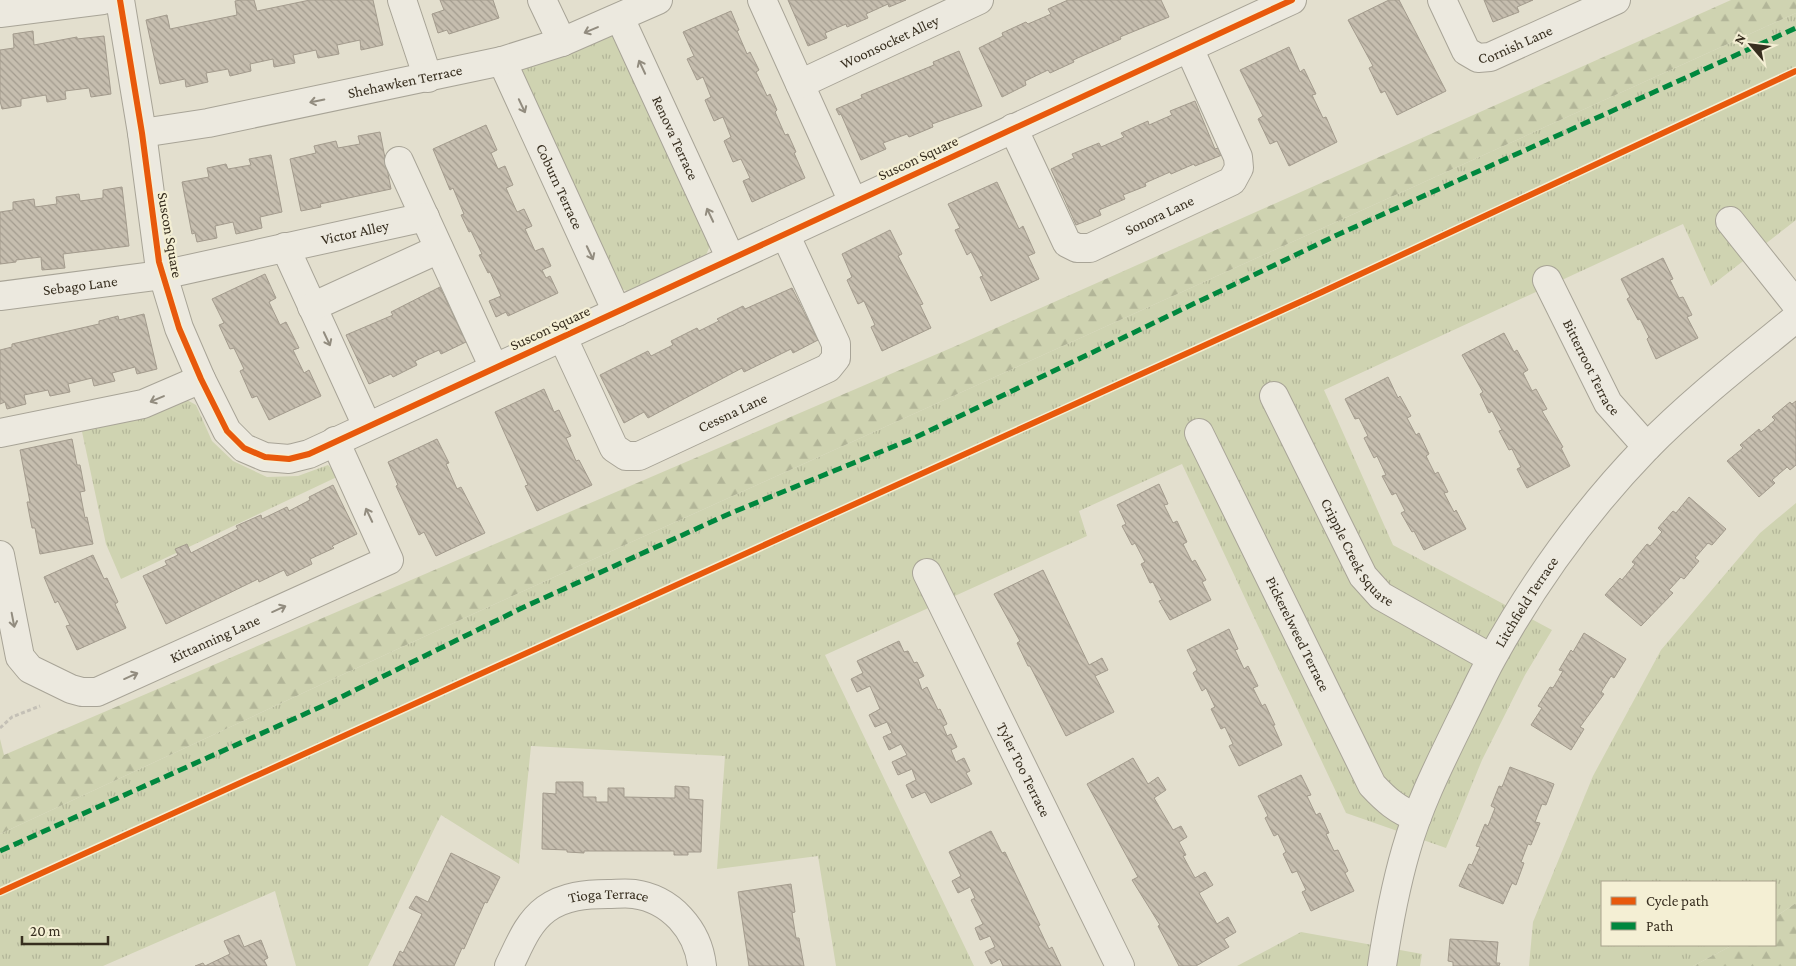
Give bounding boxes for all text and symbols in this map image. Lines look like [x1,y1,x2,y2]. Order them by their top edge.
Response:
street label: Woonsocket Alley [838,12,942,72]
north arrow [1726,20,1776,70]
street label: Cornish Lane [1477,22,1555,66]
one-way arrow [584,25,599,35]
text: N [1730,31,1749,47]
one-way arrow [637,60,647,75]
street label: Shehawken Terrace [346,62,464,101]
street label: Renova Terrace [649,93,702,183]
one-way arrow [310,96,326,106]
one-way arrow [518,98,528,113]
street label: Suscon Square [875,132,961,184]
street label: Coburn Terrace [533,141,586,232]
street label: Suscon Square [154,191,185,280]
street label: Sonora Lane [1123,192,1197,238]
one-way arrow [705,208,715,223]
street label: Victor Alley [320,217,391,248]
one-way arrow [586,245,595,260]
street label: Sebago Lane [42,273,119,298]
street label: Suscon Square [507,302,593,354]
street label: Bitterroot Terrace [1560,317,1623,419]
one-way arrow [322,331,332,346]
street label: Cessna Lane [695,389,770,435]
one-way arrow [150,394,165,404]
street label: Cripple Creek Square [1318,496,1397,610]
one-way arrow [363,508,373,523]
street label: Litchfield Terrace [1492,553,1561,650]
street label: Pickerelweed Terrace [1263,574,1333,694]
one-way arrow [271,604,286,614]
street label: Kittanning Lane [168,611,263,666]
one-way arrow [9,612,18,628]
one-way arrow [123,671,138,681]
street label: Tyler Too Terrace [994,720,1054,820]
legend [1601,881,1776,946]
street label: Tioga Terrace [567,886,651,906]
text: Cycle path [1646,893,1709,910]
scale bar [22,914,109,946]
text: Path [1646,918,1673,934]
text: 20 m [30,923,61,939]

